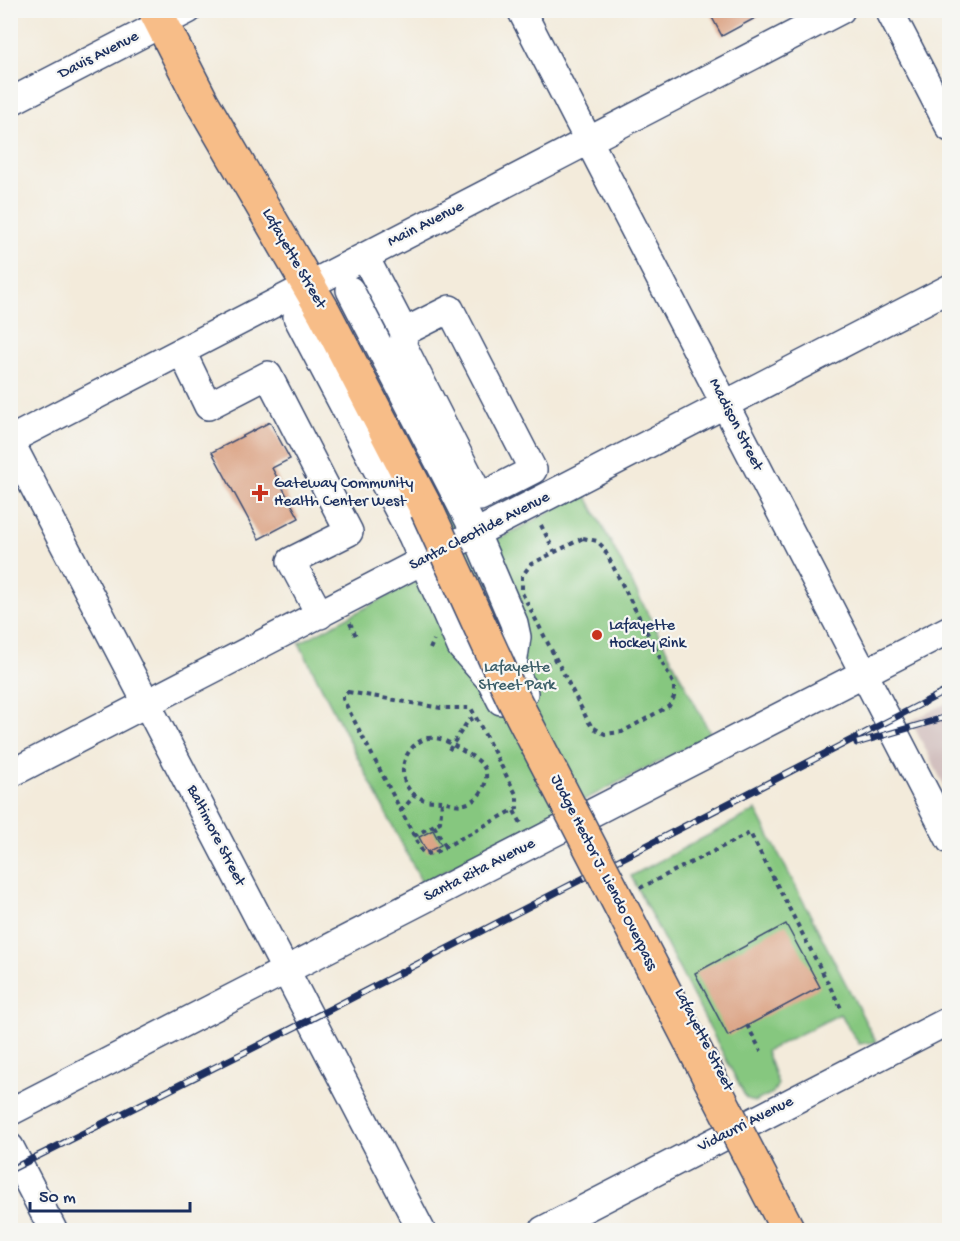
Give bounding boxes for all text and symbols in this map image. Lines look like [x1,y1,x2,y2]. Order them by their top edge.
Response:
street label: Davis Avenue [55,27,143,85]
street label: Main Avenue [385,197,468,252]
street label: Lafayette Street [257,206,330,314]
street label: Madison Street [704,376,767,476]
place label: Gateway Community Health Center West [274,475,414,512]
marker: Gateway Community Health Center West [251,484,269,502]
street label: Santa Cleotilde Avenue [407,488,554,576]
place label: Lafayette Hockey Rink [609,617,687,654]
marker: Lafayette Hockey Rink [590,628,604,642]
park label: Lafayette Street Park [479,659,557,696]
street label: Judge Hector J. Liendo Overpass [545,772,661,975]
street label: Baltimore Street [181,782,249,891]
street label: Santa Rita Avenue [421,834,539,907]
street label: Lafayette Street [669,986,738,1096]
street label: Vidaurri Avenue [694,1092,798,1158]
scale bar [30,1175,190,1213]
text: 50 m [39,1188,76,1209]

